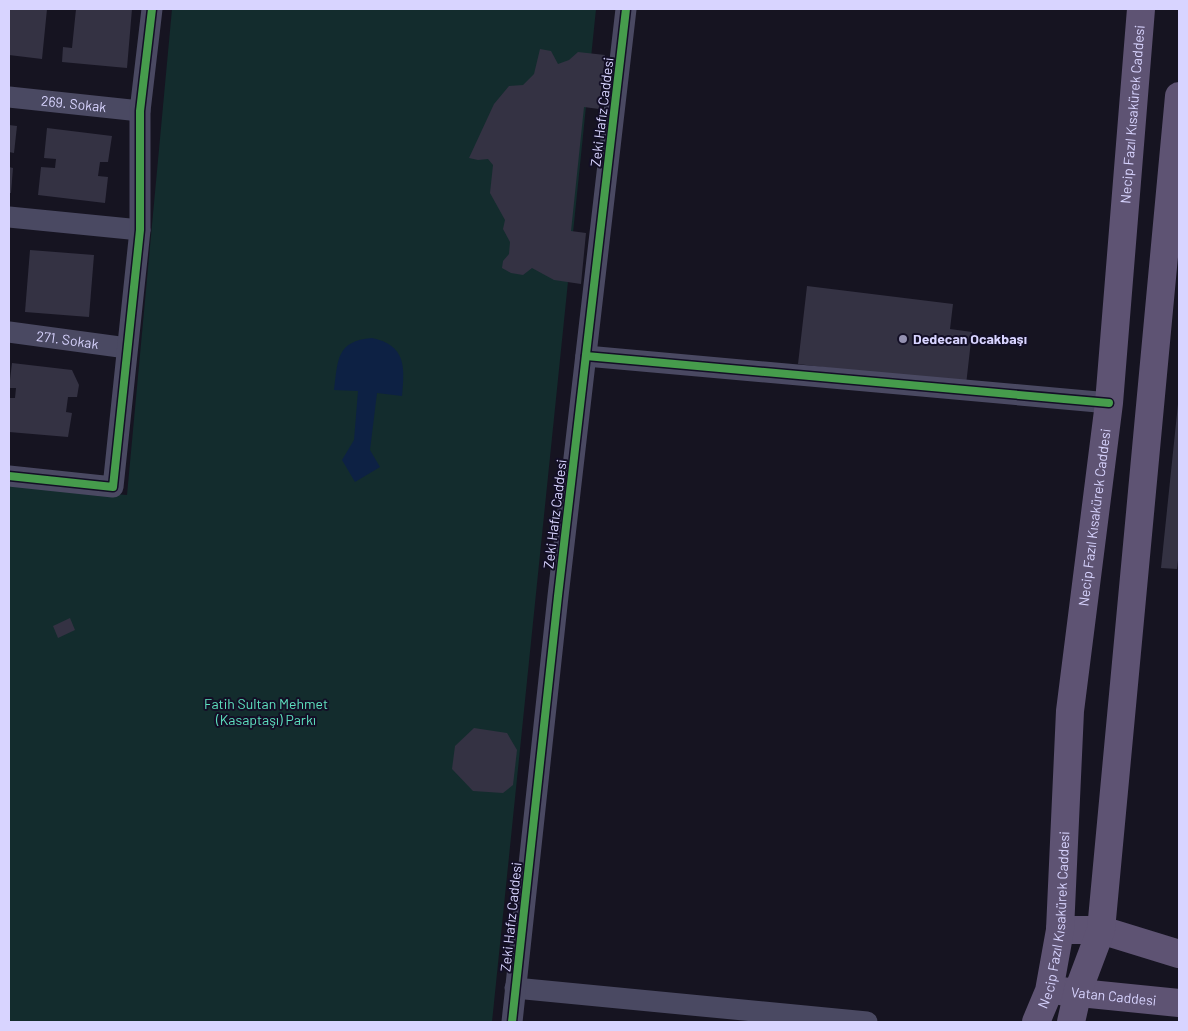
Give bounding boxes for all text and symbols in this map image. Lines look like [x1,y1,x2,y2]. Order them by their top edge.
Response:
street label: Necip Fazıl Kısakürek Caddesi [1116,24,1148,204]
street label: Zeki Hafız Caddesi [586,56,617,168]
street label: 269. Sokak [40,91,107,115]
street label: 271. Sokak [35,327,100,352]
place label: Dedecan Ocakbaşı [913,330,1027,347]
marker: Dedecan Ocakbaşı [897,333,909,345]
street label: Necip Fazıl Kısakürek Caddesi [1074,427,1114,607]
street label: Zeki Hafız Caddesi [539,458,570,570]
park label: Fatih Sultan Mehmet (Kasaptaşı) Parkı [204,695,328,728]
street label: Necip Fazıl Kısakürek Caddesi [1034,831,1073,1011]
street label: Zeki Hafız Caddesi [496,861,525,973]
street label: Vatan Caddesi [1070,983,1157,1009]

